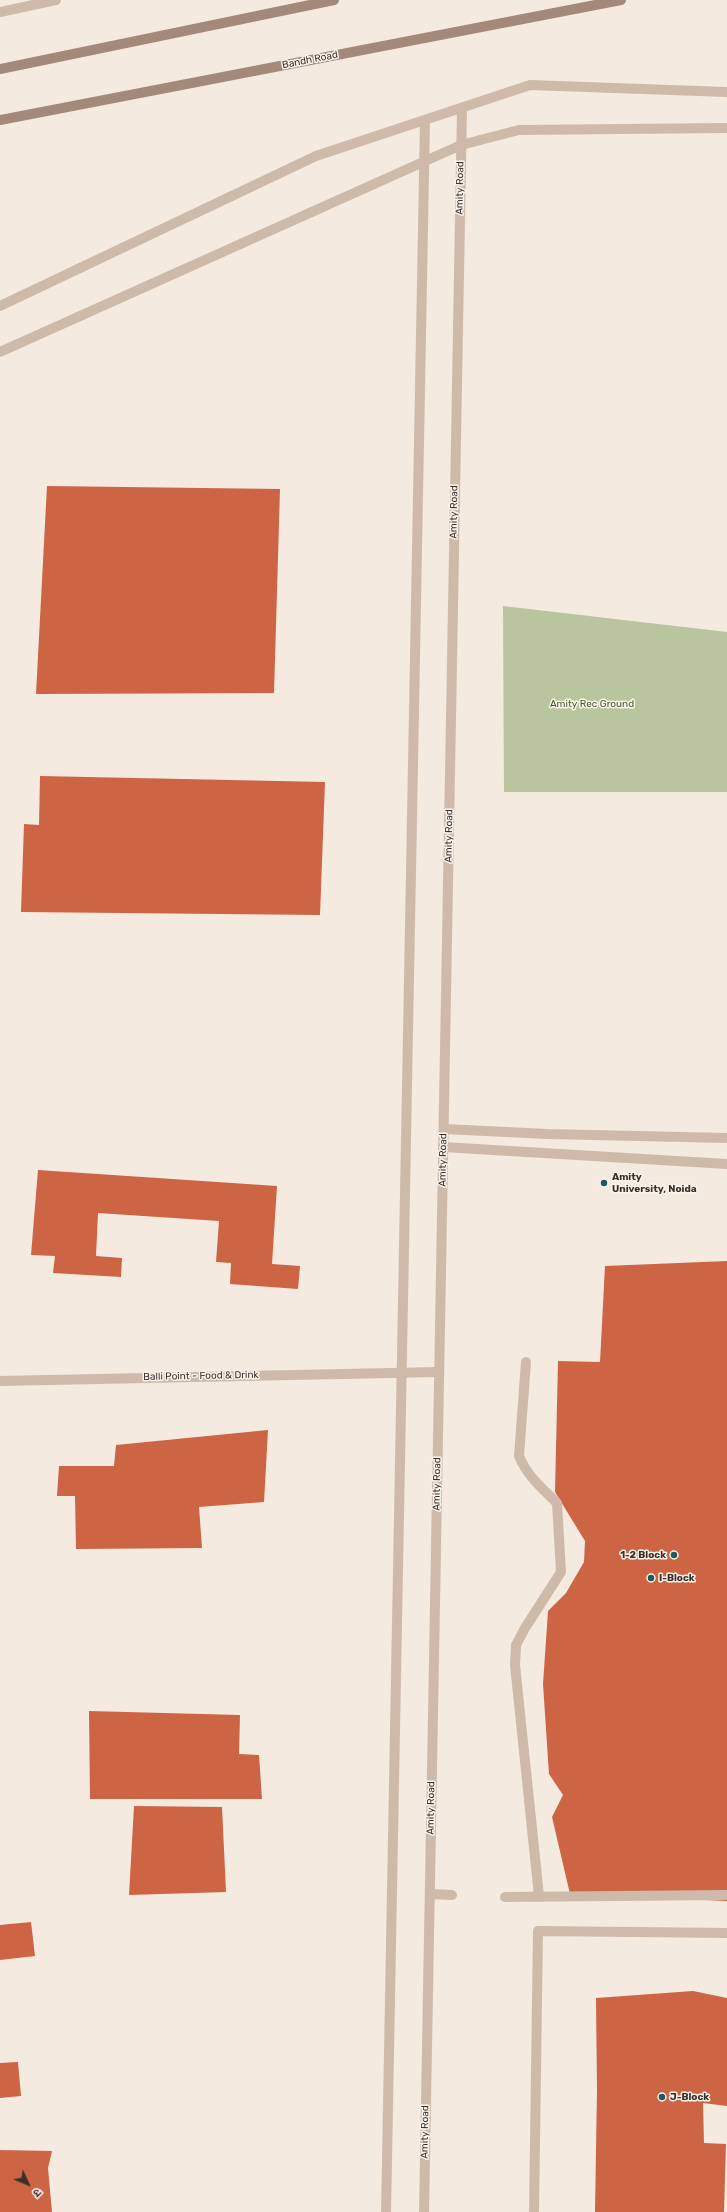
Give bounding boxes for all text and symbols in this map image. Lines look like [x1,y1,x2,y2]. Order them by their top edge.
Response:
street label: Bandh Road [281,49,339,71]
street label: Amity Road [454,161,466,215]
street label: Amity Road [448,485,460,539]
park label: Amity Rec Ground [550,698,634,710]
street label: Amity Road [443,809,455,863]
street label: Amity Road [437,1133,449,1187]
place label: Amity University, Noida [612,1171,697,1194]
marker: Amity University, Noida [599,1178,609,1188]
street label: Balli Point - Food & Drink [143,1369,259,1383]
street label: Amity Road [431,1457,443,1511]
place label: 1-2 Block [620,1549,666,1561]
marker: 1-2 Block [669,1550,679,1560]
place label: I-Block [659,1572,695,1584]
marker: I-Block [646,1573,656,1583]
street label: Amity Road [425,1781,437,1835]
place label: J-Block [670,2091,709,2103]
marker: J-Block [657,2092,667,2102]
street label: Amity Road [419,2105,431,2159]
north arrow [8,2164,48,2204]
text: उ [30,2186,44,2200]

